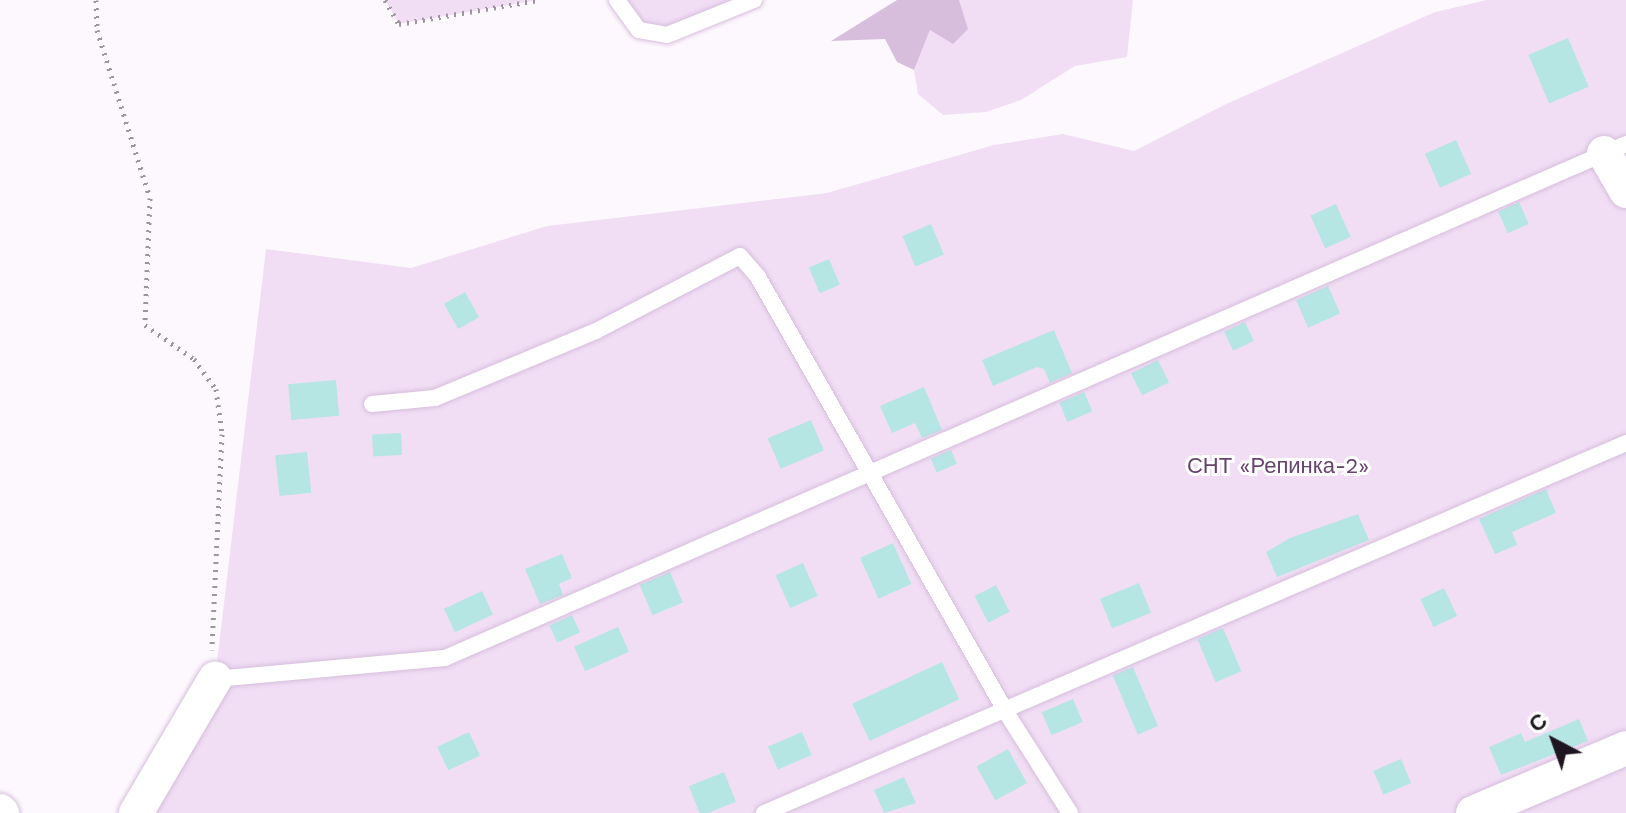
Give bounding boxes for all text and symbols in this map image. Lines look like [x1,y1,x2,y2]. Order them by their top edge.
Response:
park label: СНТ «Репинка-2» [1187,453,1369,479]
north arrow [1514,701,1594,781]
text: С [1524,708,1552,737]

